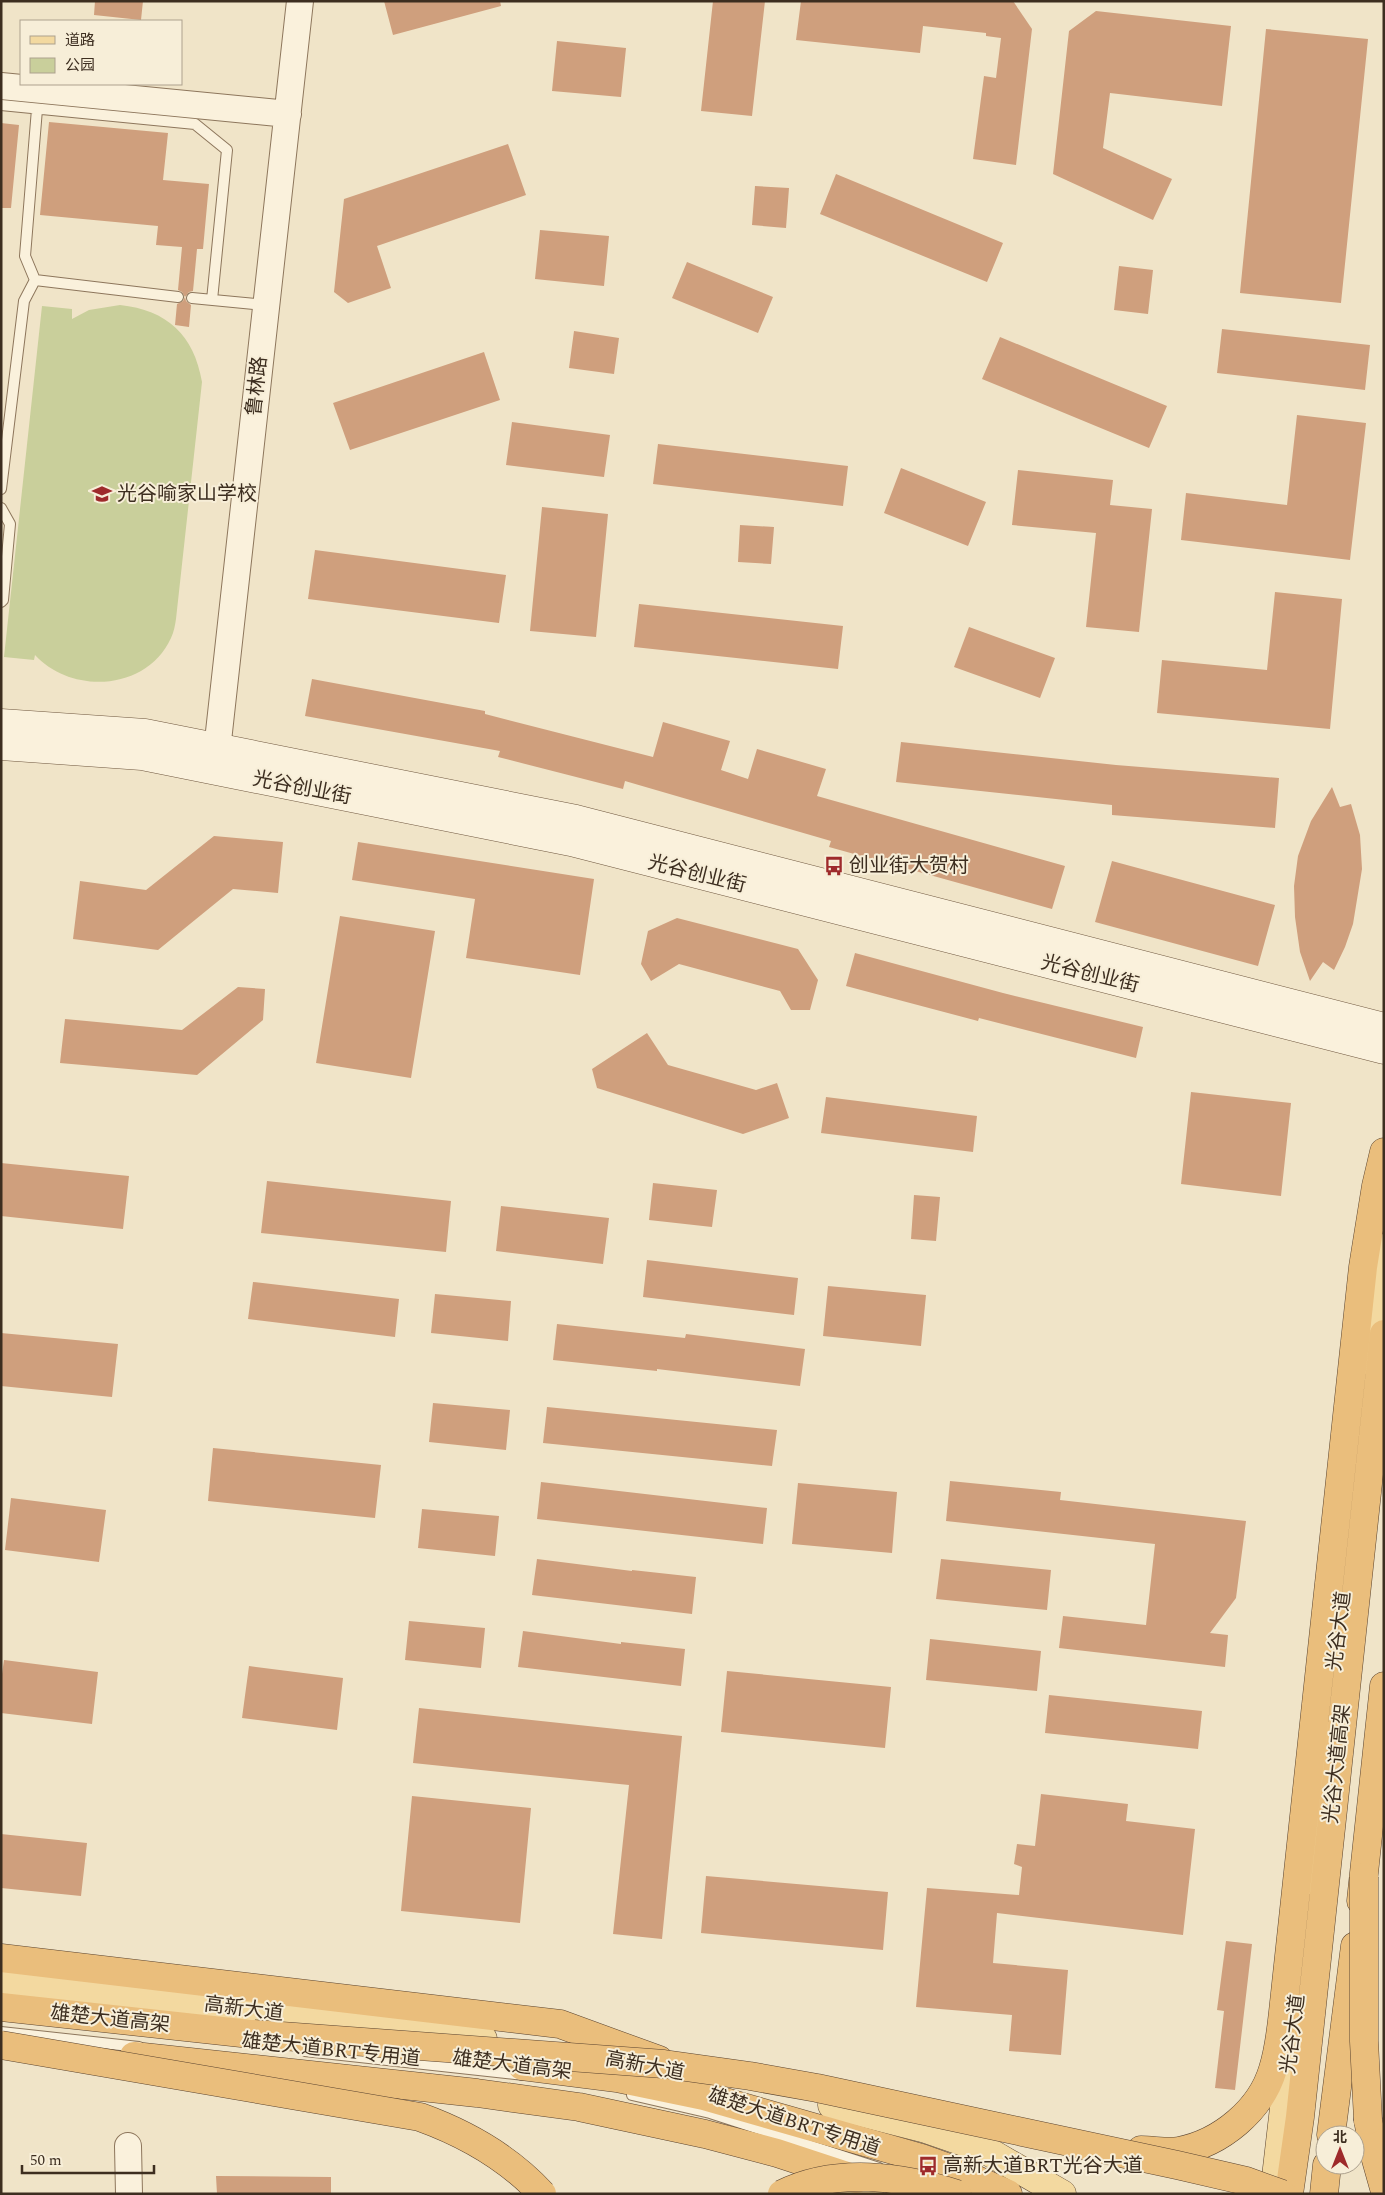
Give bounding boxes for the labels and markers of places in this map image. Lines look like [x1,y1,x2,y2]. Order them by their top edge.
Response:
place label: 光谷喻家山学校 [117,479,257,509]
school or university icon: 光谷喻家山学校 [91,483,113,505]
place label: 创业街大贺村 [849,851,969,881]
bus stop icon: 创业街大贺村 [823,855,845,877]
place label: 高新大道BRT光谷大道 [943,2151,1143,2181]
bus stop icon: 高新大道BRT光谷大道 [917,2155,939,2177]

